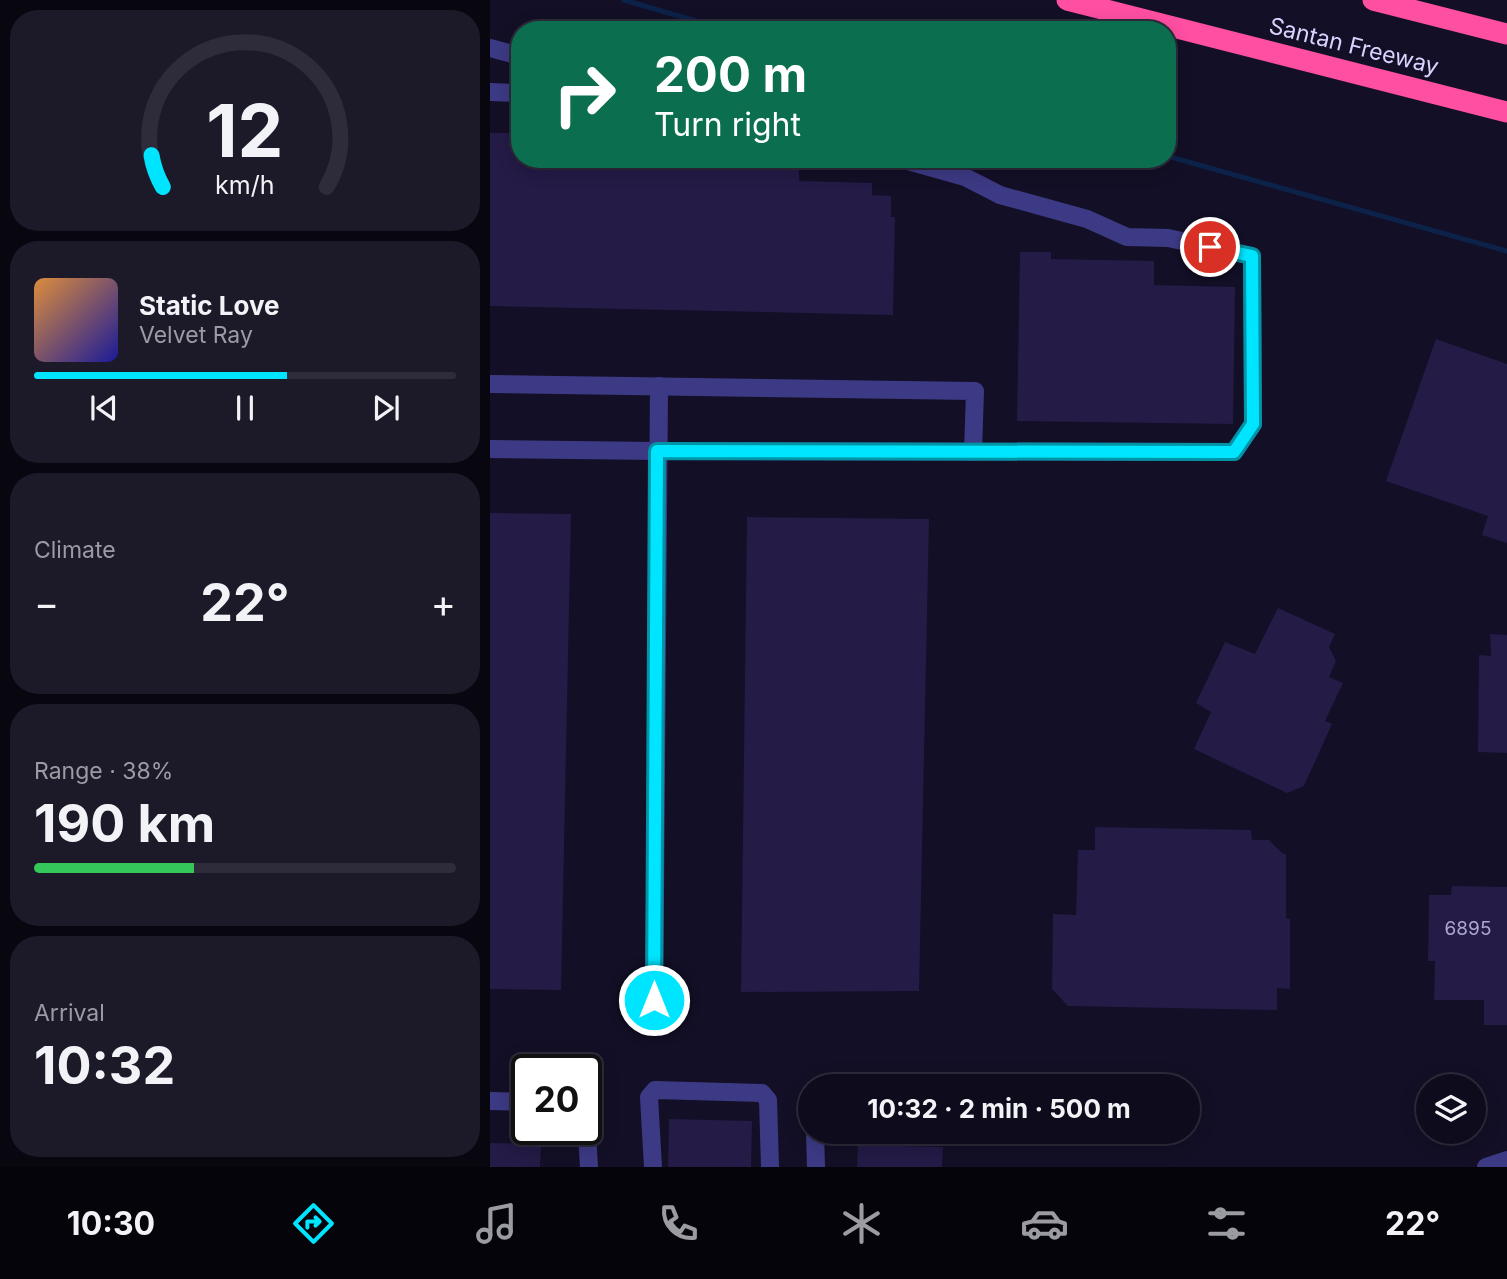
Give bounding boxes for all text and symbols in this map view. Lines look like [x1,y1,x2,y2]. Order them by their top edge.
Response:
street label: Santan Freeway [1266,11,1442,81]
text: 200 m [654,45,807,104]
icon: right [539,49,630,140]
text: 12 [206,86,284,175]
text: Turn right [654,105,801,144]
text: km/h [215,170,275,200]
pin [1180,217,1240,277]
icon: arrive [1191,228,1229,266]
text: Static Love [139,290,280,321]
text: Velvet Ray [139,321,253,349]
icon: previous [85,389,123,427]
icon: pause [226,389,264,427]
icon: next [367,389,405,427]
text: Climate [34,536,116,564]
text: 22° [200,571,290,634]
text: − [34,580,59,626]
text: + [431,580,456,626]
text: Range · 38% [34,757,173,785]
text: 190 km [34,792,215,855]
house number: 6895 [1445,917,1491,940]
position arrow [617,963,691,1037]
text: Arrival [34,999,105,1027]
text: 10:32 [34,1034,175,1097]
speed limit sign: 20 [511,1054,602,1145]
map controls [1416,1074,1486,1144]
button: layers [1416,1074,1486,1144]
text: 10:32 · 2 min · 500 m [867,1093,1131,1124]
icon: directions [289,1199,338,1248]
icon: music [472,1199,521,1248]
icon: phone [654,1199,703,1248]
icon: climate [837,1199,886,1248]
icon: car [1020,1199,1069,1248]
icon: filters [1202,1199,1251,1248]
text: 10:30 [67,1204,155,1243]
text: 22° [1385,1204,1440,1243]

